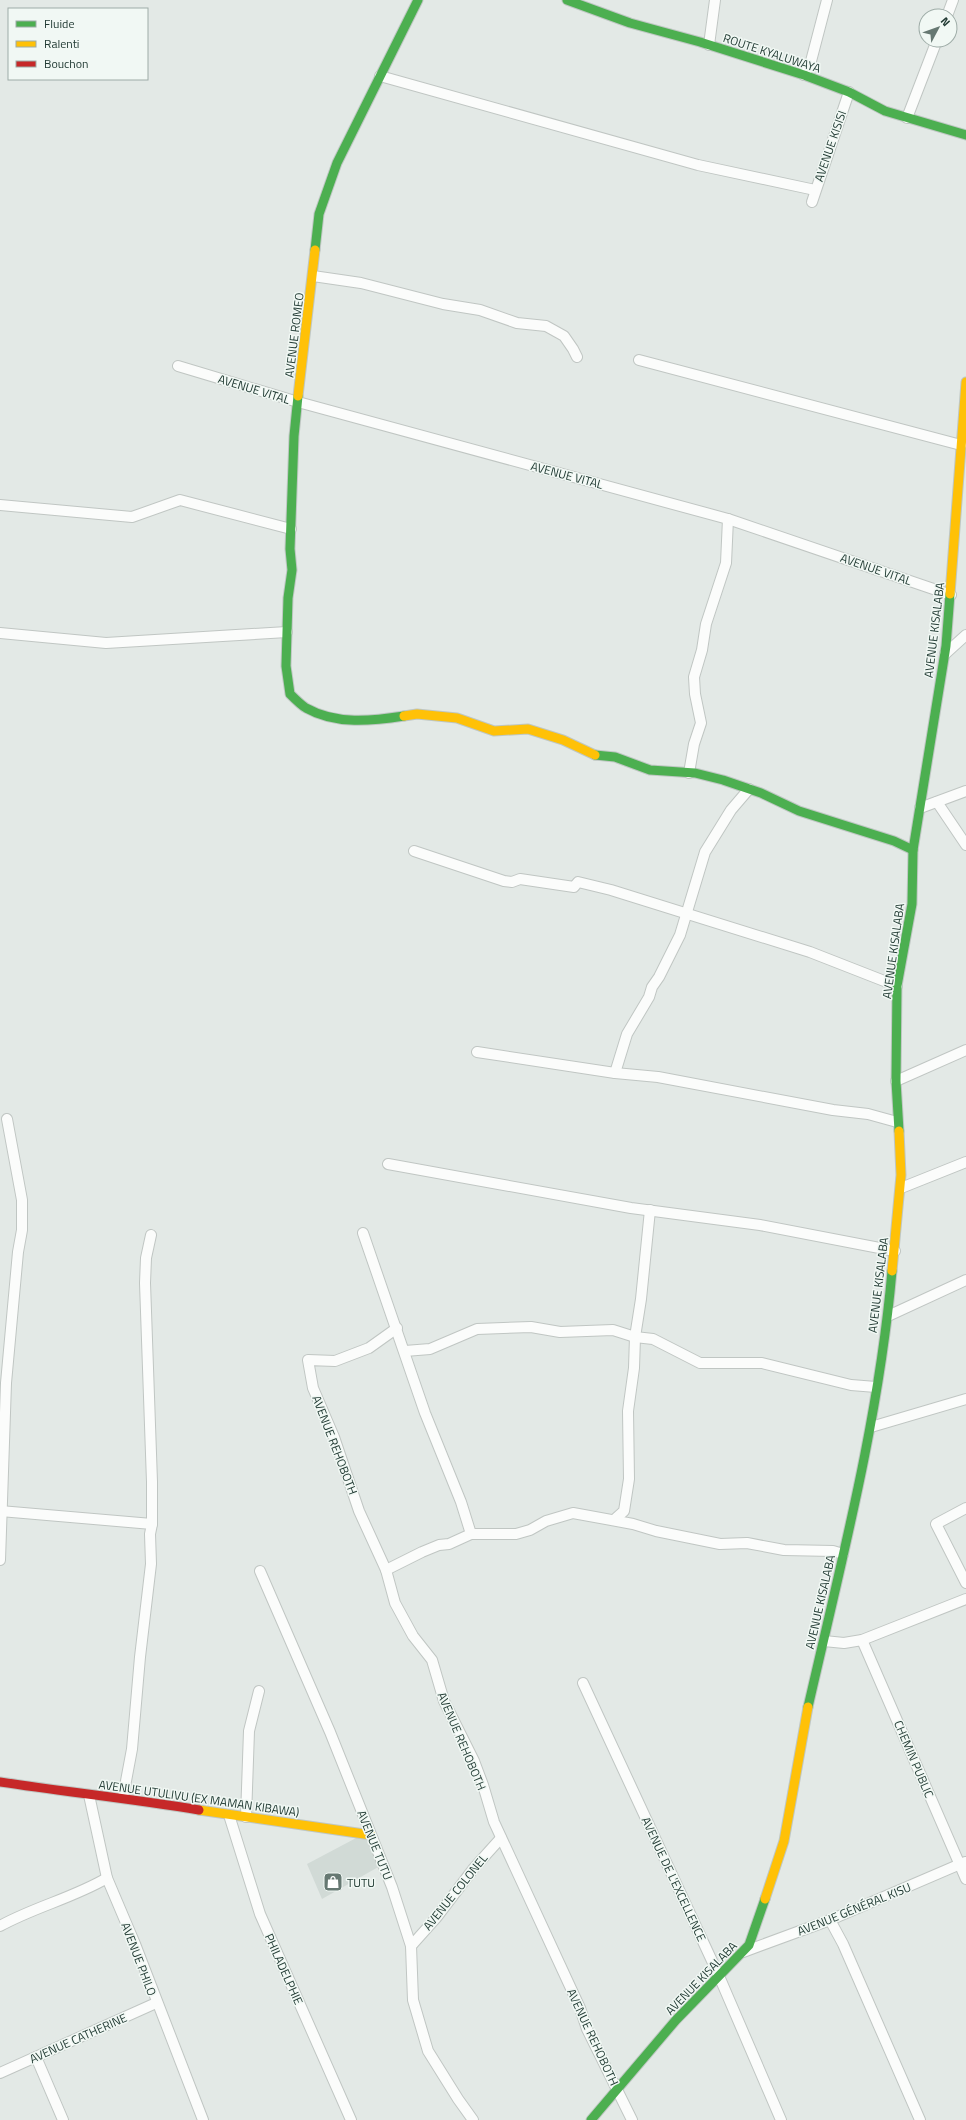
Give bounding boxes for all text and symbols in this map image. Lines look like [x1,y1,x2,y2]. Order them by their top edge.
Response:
legend [8,8,148,80]
north arrow [918,8,958,48]
text: N [937,13,954,30]
text: Fluide [44,14,75,33]
street label: ROUTE KYALUWAYA [721,28,823,78]
text: Ralenti [44,34,79,53]
text: Bouchon [44,54,89,73]
street label: AVENUE KISISI [809,108,851,184]
street label: AVENUE ROMEO [279,291,309,379]
street label: AVENUE VITAL [216,369,292,409]
street label: AVENUE VITAL [529,456,606,494]
street label: AVENUE VITAL [838,548,914,590]
street label: AVENUE KISALABA [919,581,949,679]
street label: AVENUE KISALABA [877,902,909,1000]
street label: AVENUE KISALABA [863,1236,893,1334]
street label: AVENUE REHOBOTH [307,1393,363,1497]
street label: AVENUE KISALABA [800,1553,840,1651]
street label: AVENUE REHOBOTH [433,1689,491,1793]
street label: CHEMIN PUBLIC [889,1717,939,1801]
street label: AVENUE UTULIVU (EX MAMAN KIBAWA) [97,1775,301,1821]
street label: AVENUE TUTU [355,1808,395,1882]
street label: AVENUE DE L'EXCELLENCE [637,1814,711,1945]
street label: AVENUE COLONEL [418,1849,492,1934]
shop icon: TUTU [322,1871,344,1893]
place label: TUTU [347,1875,375,1889]
street label: AVENUE GÉNÉRAL KISU [794,1877,914,1941]
street label: AVENUE PHILO [116,1920,162,1998]
street label: PHILADELPHIE [260,1930,308,2008]
street label: AVENUE KISALABA [661,1937,741,2019]
street label: AVENUE REHOBOTH [562,1985,624,2089]
street label: AVENUE CATHERINE [26,2008,130,2068]

